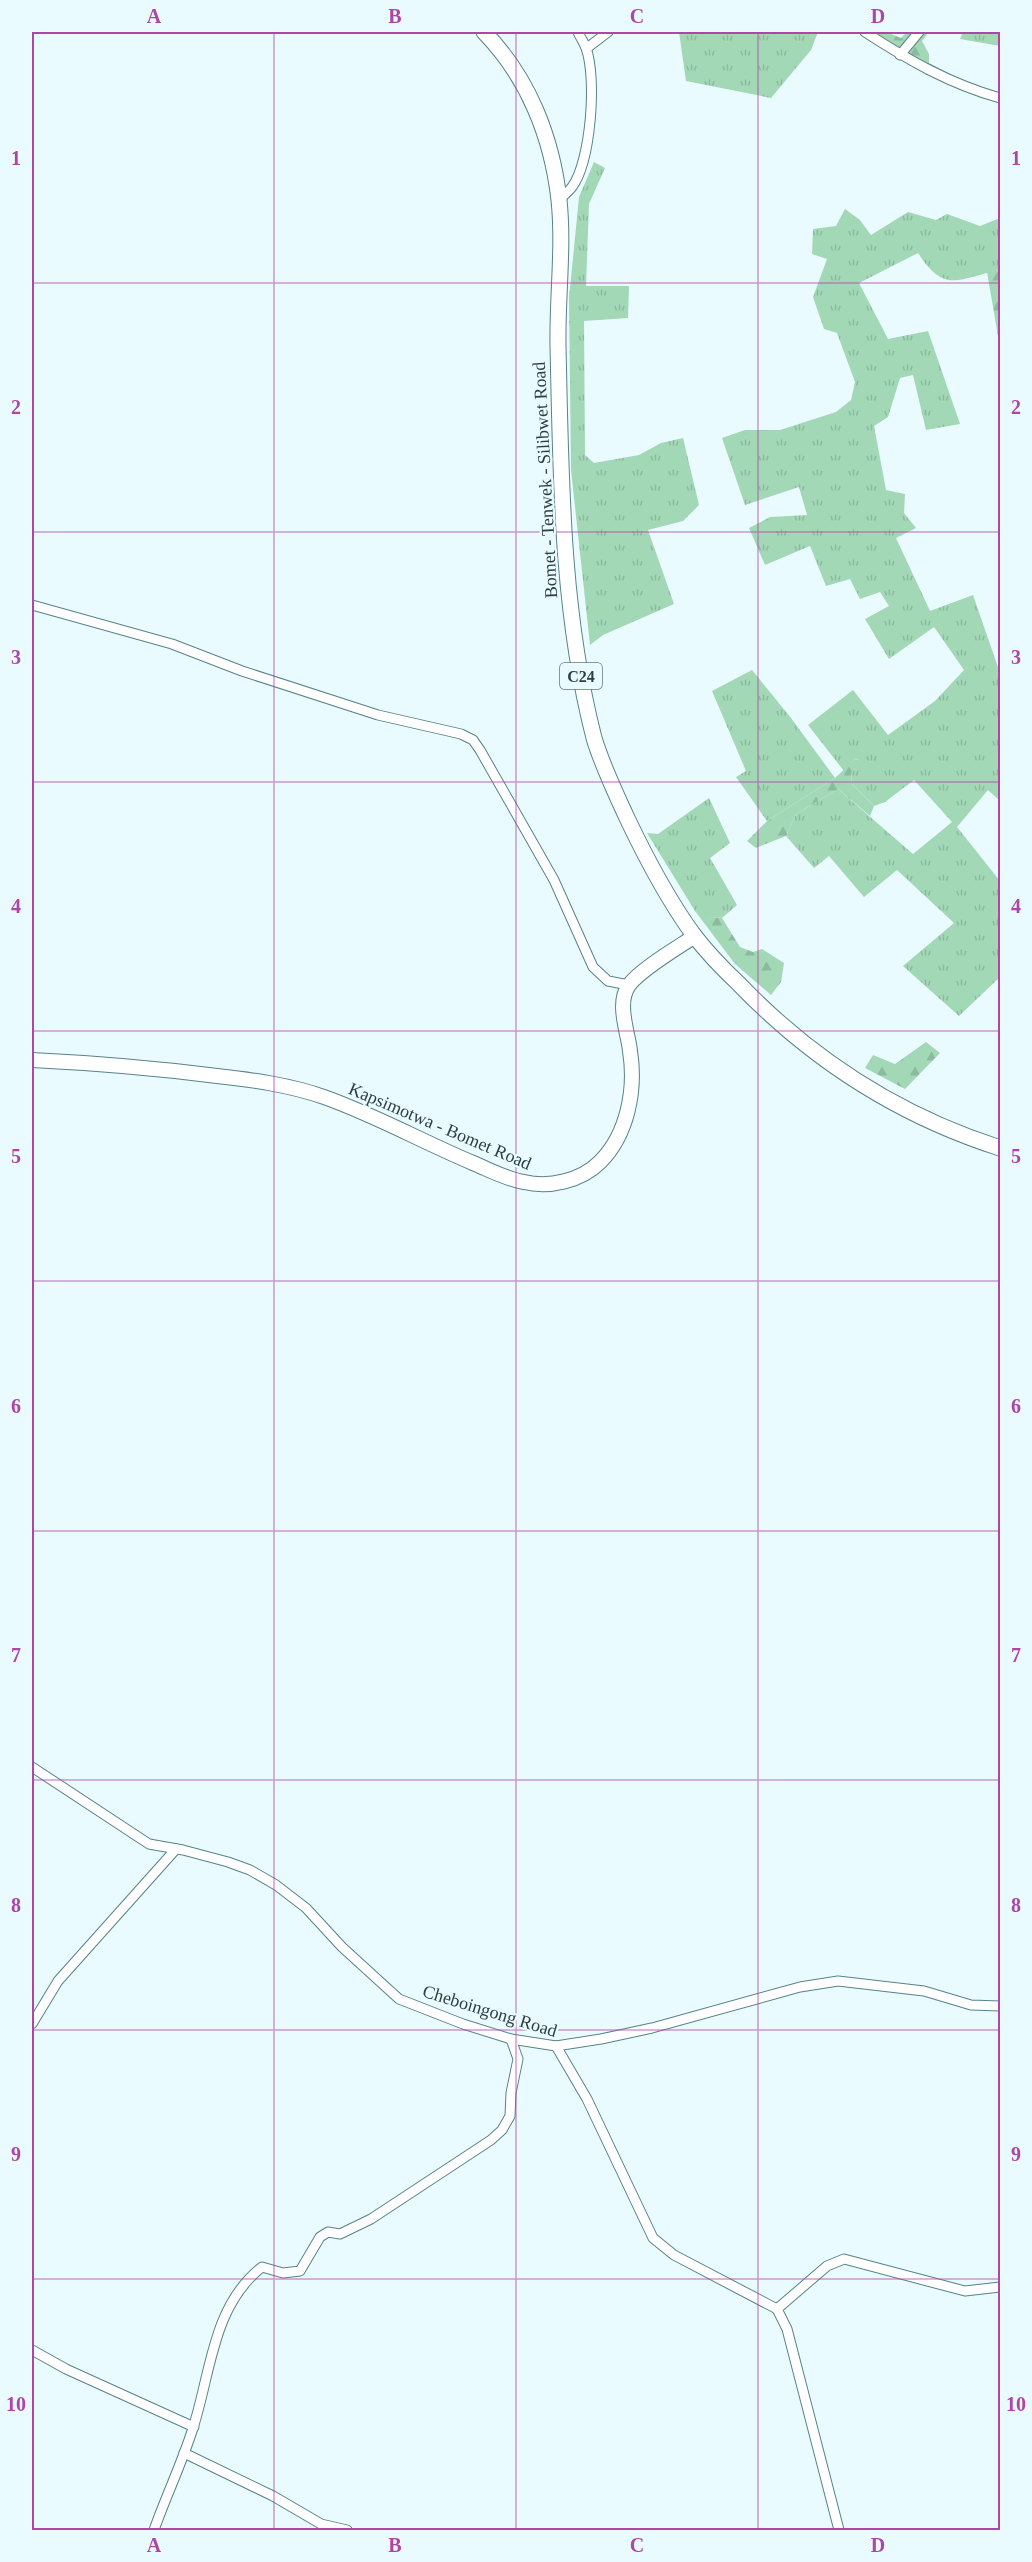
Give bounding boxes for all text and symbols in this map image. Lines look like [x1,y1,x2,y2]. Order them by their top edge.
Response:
text: A [147,5,162,27]
text: B [388,5,402,27]
text: C [630,5,644,27]
text: D [871,5,885,27]
text: 1 [11,147,21,169]
text: 1 [1011,147,1021,169]
street label: Bomet - Tenwek - Silibwet Road [529,361,561,599]
text: 2 [11,396,21,418]
text: 2 [1011,396,1021,418]
text: 3 [11,646,21,668]
text: 3 [1011,646,1021,668]
road number: C24 [560,663,602,689]
text: 4 [11,895,21,917]
text: 4 [1011,895,1021,917]
street label: Kapsimotwa - Bomet Road [346,1078,534,1174]
text: 5 [11,1145,21,1167]
text: 5 [1011,1145,1021,1167]
text: 6 [11,1395,21,1417]
text: 6 [1011,1395,1021,1417]
text: 7 [11,1644,21,1666]
text: 7 [1011,1644,1021,1666]
text: 8 [11,1894,21,1916]
text: 8 [1011,1894,1021,1916]
street label: Cheboingong Road [420,1981,560,2041]
text: 9 [11,2143,21,2165]
text: 9 [1011,2143,1021,2165]
text: 10 [6,2393,26,2415]
text: 10 [1006,2393,1026,2415]
text: A [147,2534,162,2556]
text: B [388,2534,402,2556]
text: C [630,2534,644,2556]
text: D [871,2534,885,2556]

